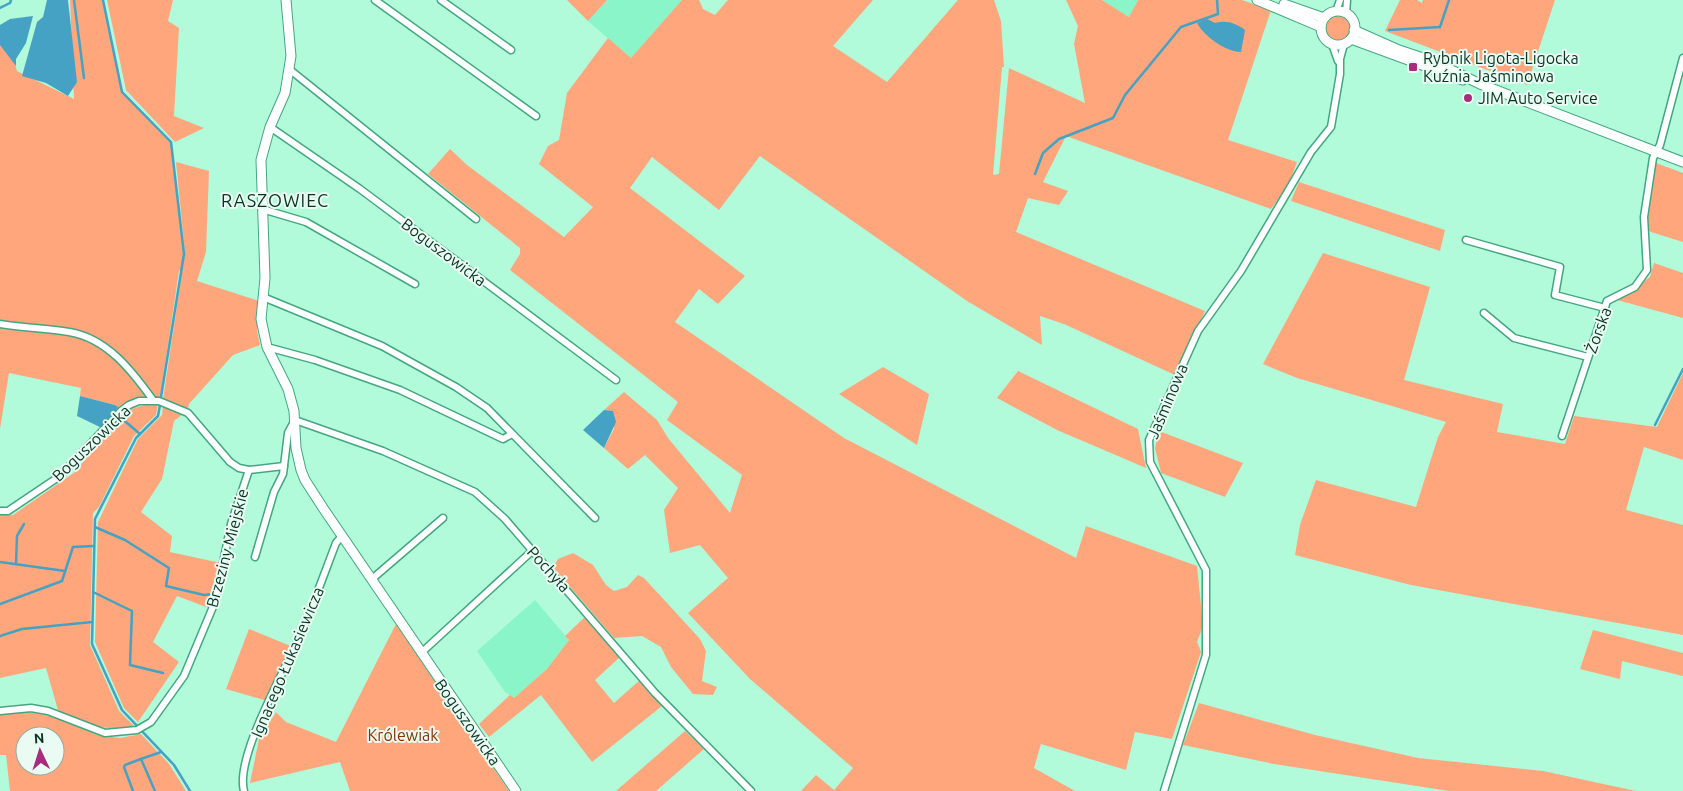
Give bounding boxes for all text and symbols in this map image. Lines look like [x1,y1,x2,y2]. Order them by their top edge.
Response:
place label: Rybnik Ligota-Ligocka Kuźnia Jaśminowa [1423,49,1579,85]
marker: Rybnik Ligota-Ligocka Kuźnia Jaśminowa [1407,61,1419,73]
place label: JIM Auto Service [1478,89,1598,107]
marker: JIM Auto Service [1462,92,1474,104]
district label: RASZOWIEC [221,190,329,210]
street label: Boguszowicka [398,214,490,290]
street label: Żorska [1581,305,1615,355]
street label: Jaśminowa [1143,361,1191,441]
street label: Boguszowicka [48,401,134,485]
street label: Brzeziny Miejskie [202,487,252,609]
street label: Pochyła [524,542,574,596]
street label: Ignacego Łukasiewicza [247,584,327,740]
street label: Boguszowicka [432,675,504,769]
north arrow [15,726,65,776]
park label: Królewiak [368,726,438,744]
text: N [33,730,45,746]

